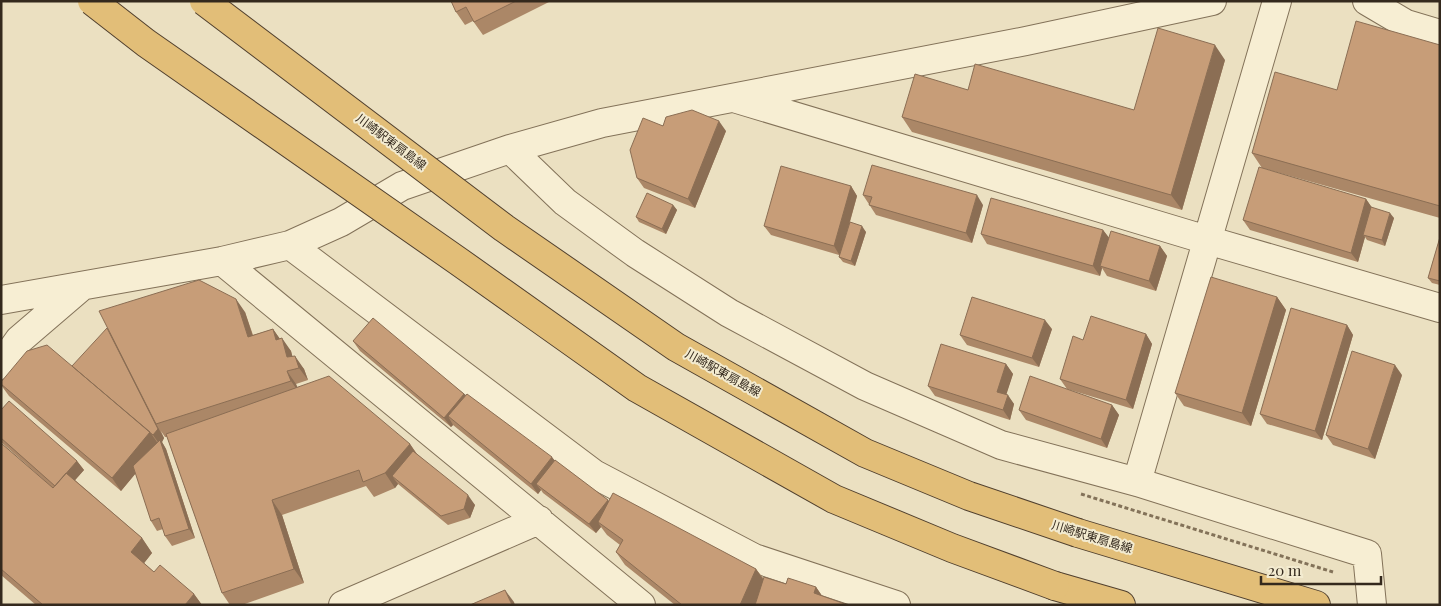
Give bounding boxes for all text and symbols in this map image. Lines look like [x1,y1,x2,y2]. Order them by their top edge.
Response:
street label: 川崎駅東扇島線 [353,110,430,173]
street label: 川崎駅東扇島線 [683,345,764,399]
street label: 川崎駅東扇島線 [1050,516,1135,556]
scale bar [1261,554,1381,586]
text: 20 m [1268,560,1302,580]

